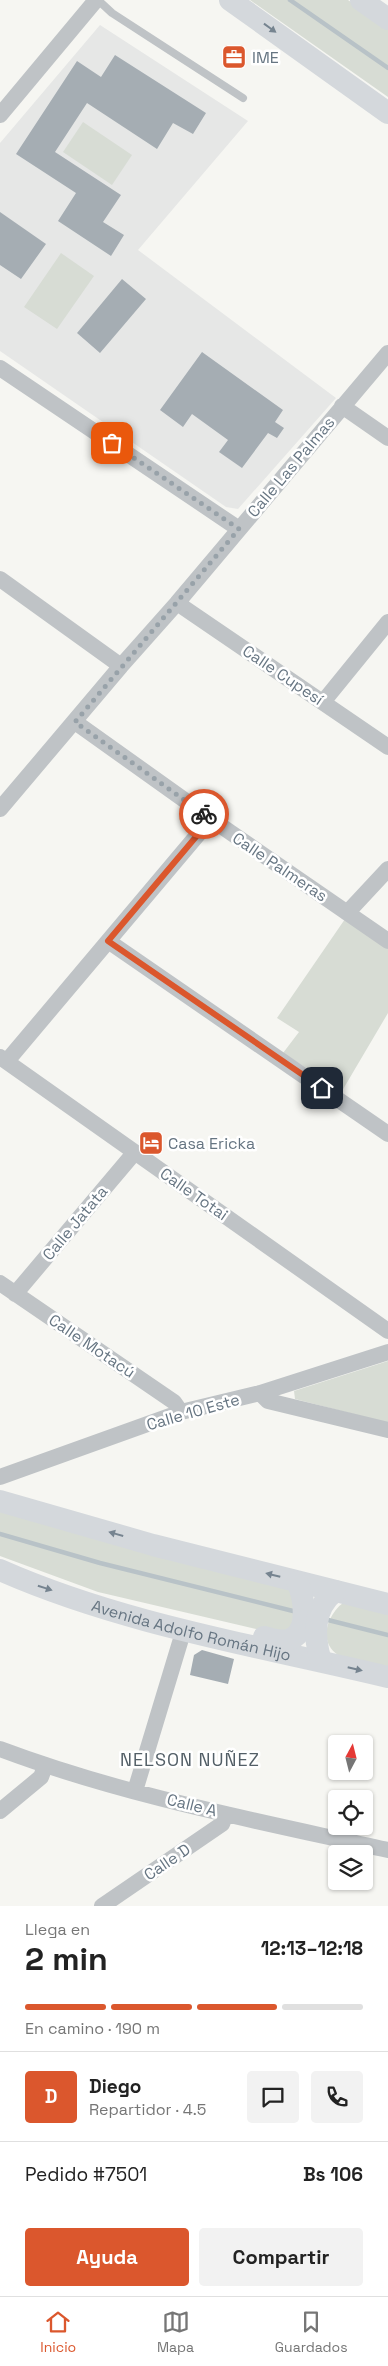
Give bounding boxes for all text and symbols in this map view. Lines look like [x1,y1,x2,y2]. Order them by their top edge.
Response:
one-way arrow [263,23,277,33]
office icon: IME [221,44,247,70]
place label: IME [252,47,279,68]
street label: Calle Las Palmas [243,412,339,522]
pin [91,422,133,464]
icon: bag [98,429,126,457]
street label: Calle Cupesí [239,640,328,710]
courier [179,789,229,839]
icon: bike [190,800,218,828]
street label: Calle Palmeras [229,828,331,906]
pin [301,1067,343,1109]
icon: home [308,1074,336,1102]
hotel icon: Casa Ericka [138,1130,164,1156]
place label: Casa Ericka [168,1133,255,1154]
street label: Calle Totai [156,1163,232,1225]
street label: Calle Jatata [38,1181,112,1265]
street label: Calle Motacú [45,1309,139,1383]
street label: Calle 10 Este [144,1389,242,1435]
one-way arrow [108,1530,123,1538]
one-way arrow [265,1571,280,1579]
one-way arrow [38,1585,53,1592]
street label: Avenida Adolfo Román Hijo [89,1595,293,1665]
one-way arrow [347,1665,362,1673]
north arrow [328,1735,372,1780]
map controls [328,1735,373,1890]
district label: NELSON NUÑEZ [120,1748,260,1771]
street label: Calle A [165,1789,219,1821]
button: locate [328,1790,373,1835]
street label: Calle D [140,1839,194,1885]
button: layers [328,1845,373,1890]
text: Llega en [25,1919,90,1940]
text: 12:13–12:18 [261,1936,363,1961]
text: 2 min [25,1939,108,1979]
text: En camino · 190 m [25,2018,160,2039]
button: chat [247,2071,299,2123]
button: phone [311,2071,363,2123]
text: Diego [89,2074,141,2099]
text: D [45,2084,57,2109]
text: Repartidor · 4.5 [89,2099,206,2120]
text: Pedido #7501 [25,2162,147,2187]
text: Bs 106 [303,2162,363,2187]
button: Ayuda [25,2228,189,2286]
button: Compartir [199,2228,363,2286]
tab: Inicio [40,2308,76,2356]
tab: Mapa [157,2308,194,2356]
tab: Guardados [275,2308,348,2356]

